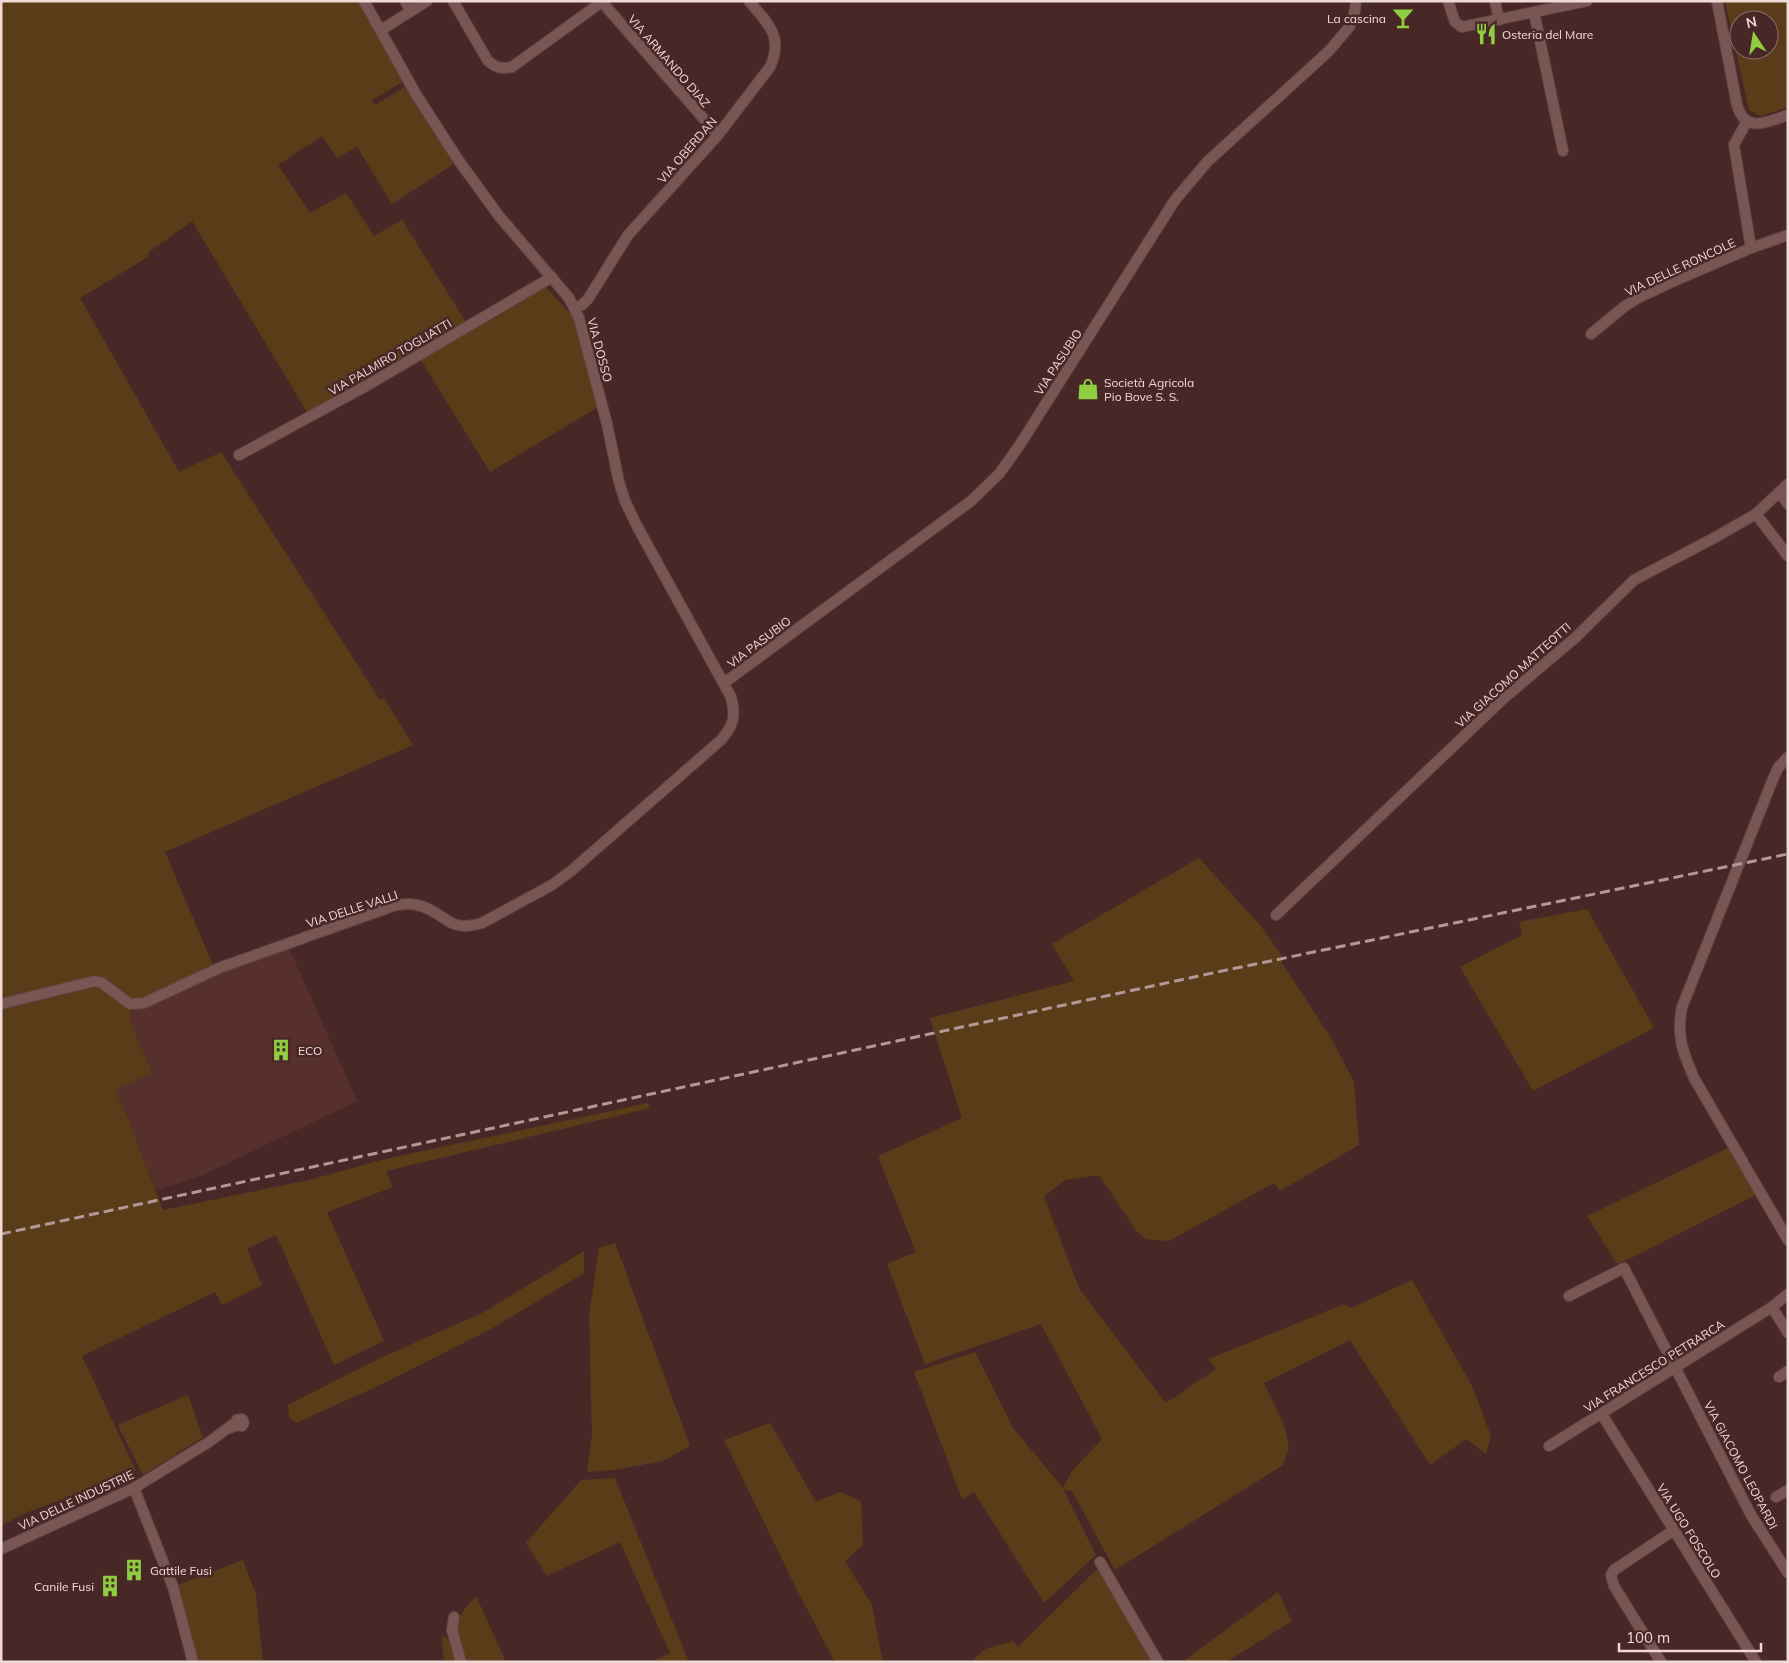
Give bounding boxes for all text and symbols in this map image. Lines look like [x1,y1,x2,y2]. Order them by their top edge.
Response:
bar icon: La cascina [1390,5,1416,31]
north arrow [1729,10,1779,60]
place label: La cascina [1327,11,1386,26]
street label: VIA ARMANDO DIAZ [625,12,713,110]
text: N [1744,12,1758,32]
restaurant icon: Osteria del Mare [1473,21,1499,47]
place label: Osteria del Mare [1502,27,1593,42]
street label: VIA OBERDAN [654,114,720,186]
street label: VIA DELLE RONCOLE [1622,235,1738,299]
street label: VIA PALMIRO TOGLIATTI [326,316,454,398]
street label: VIA DOSSO [584,316,616,384]
street label: VIA PASUBIO [1031,326,1085,398]
place label: Società Agricola Pio Bove S. S. [1104,375,1194,404]
shop icon: Società Agricola Pio Bove S. S. [1075,376,1101,402]
street label: VIA PASUBIO [724,613,794,671]
street label: VIA GIACOMO MATTEOTTI [1452,619,1574,731]
street label: VIA DELLE VALLI [304,887,400,931]
building icon: ECO [268,1037,294,1063]
place label: ECO [298,1043,322,1058]
street label: VIA FRANCESCO PETRARCA [1581,1316,1727,1416]
street label: VIA GIACOMO LEOPARDI [1701,1398,1781,1532]
street label: VIA DELLE INDUSTRIE [16,1467,136,1533]
street label: VIA UGO FOSCOLO [1654,1481,1724,1581]
building icon: Gattile Fusi [121,1557,147,1583]
place label: Gattile Fusi [150,1563,212,1578]
building icon: Canile Fusi [97,1573,123,1599]
place label: Canile Fusi [34,1579,94,1594]
scale bar [1619,1620,1762,1652]
text: 100 m [1626,1628,1670,1647]

